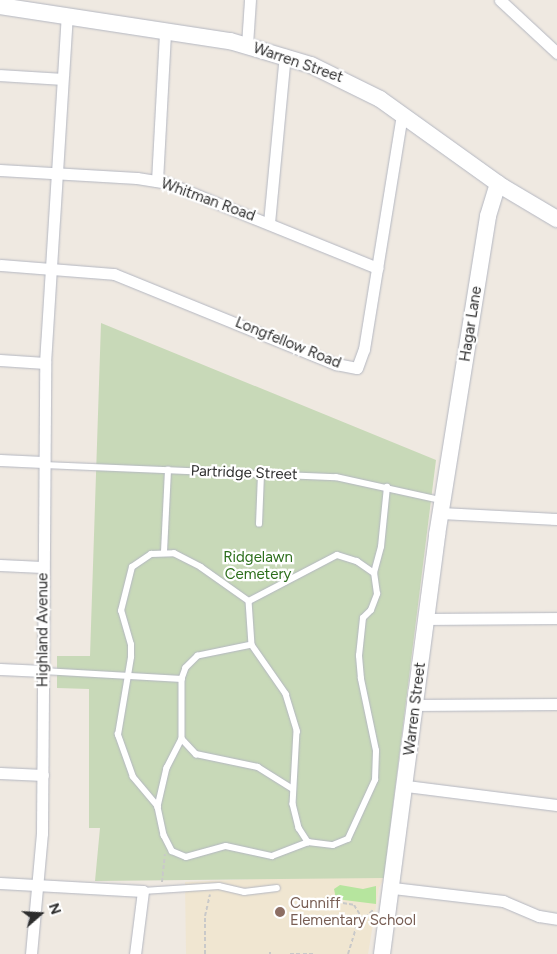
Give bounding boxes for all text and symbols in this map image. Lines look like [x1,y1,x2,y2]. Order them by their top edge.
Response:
street label: Warren Street [251,39,345,87]
street label: Whitman Road [158,175,258,225]
street label: Hagar Lane [456,285,486,363]
street label: Longfellow Road [233,314,343,372]
street label: Partridge Street [190,462,298,484]
park label: Ridgelawn Cemetery [223,548,293,583]
street label: Highland Avenue [34,573,52,687]
street label: Warren Street [400,661,430,757]
north arrow [15,889,65,939]
place label: Cunniff Elementary School [290,894,416,929]
text: N [45,901,64,917]
marker: Cunniff Elementary School [274,906,286,918]

